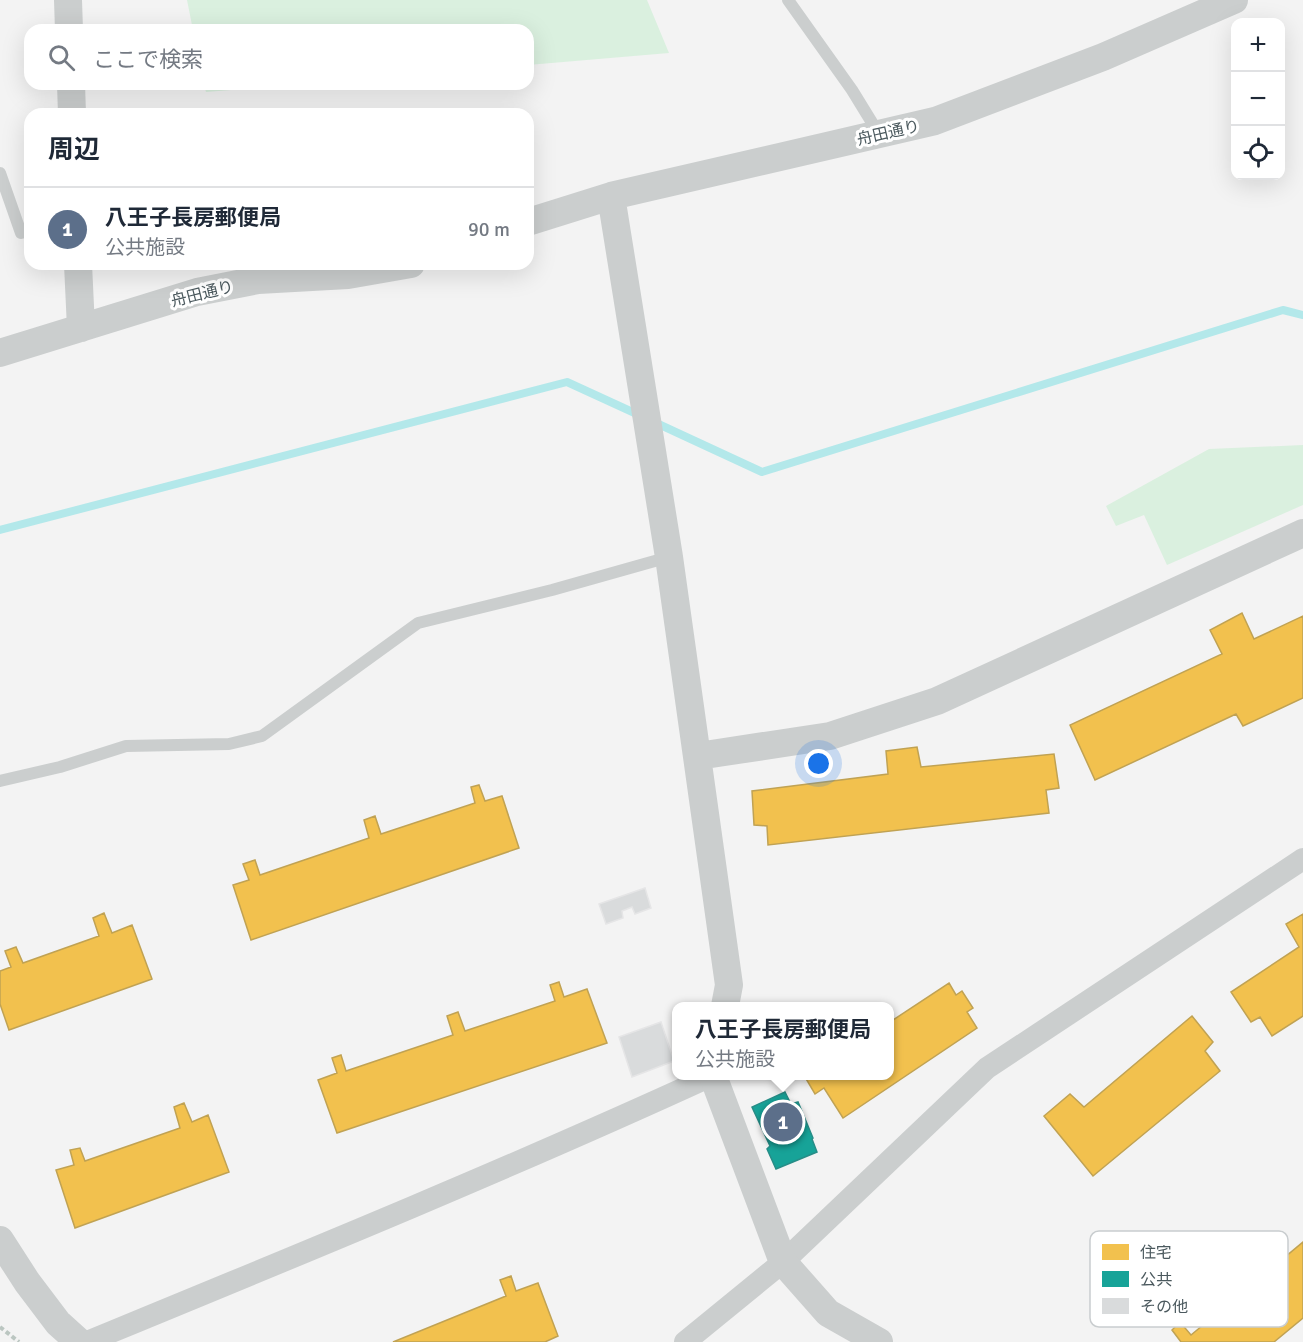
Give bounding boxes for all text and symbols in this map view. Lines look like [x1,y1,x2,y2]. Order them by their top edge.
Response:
map controls [1231,18,1285,180]
button: + [1231,18,1285,72]
search box [24,24,534,90]
icon: search [45,41,78,74]
text: ここで検索 [93,46,203,73]
button: − [1231,72,1285,126]
street label: 舟田通り [855,116,922,150]
button: locate [1231,126,1285,180]
text: 周辺 [48,134,100,166]
text: 八王子長房郵便局 [105,204,281,231]
text: 1 [62,217,73,242]
text: 90 m [468,217,510,242]
text: 公共施設 [105,235,185,260]
street label: 舟田通り [169,277,236,311]
your location [804,749,833,778]
popup [672,1002,894,1080]
text: 八王子長房郵便局 [695,1016,871,1043]
text: 公共施設 [695,1047,775,1072]
pin: 1 [764,1100,802,1144]
legend [1090,1231,1288,1327]
text: 住宅 [1140,1243,1172,1263]
text: 公共 [1140,1270,1172,1290]
text: その他 [1140,1297,1188,1317]

